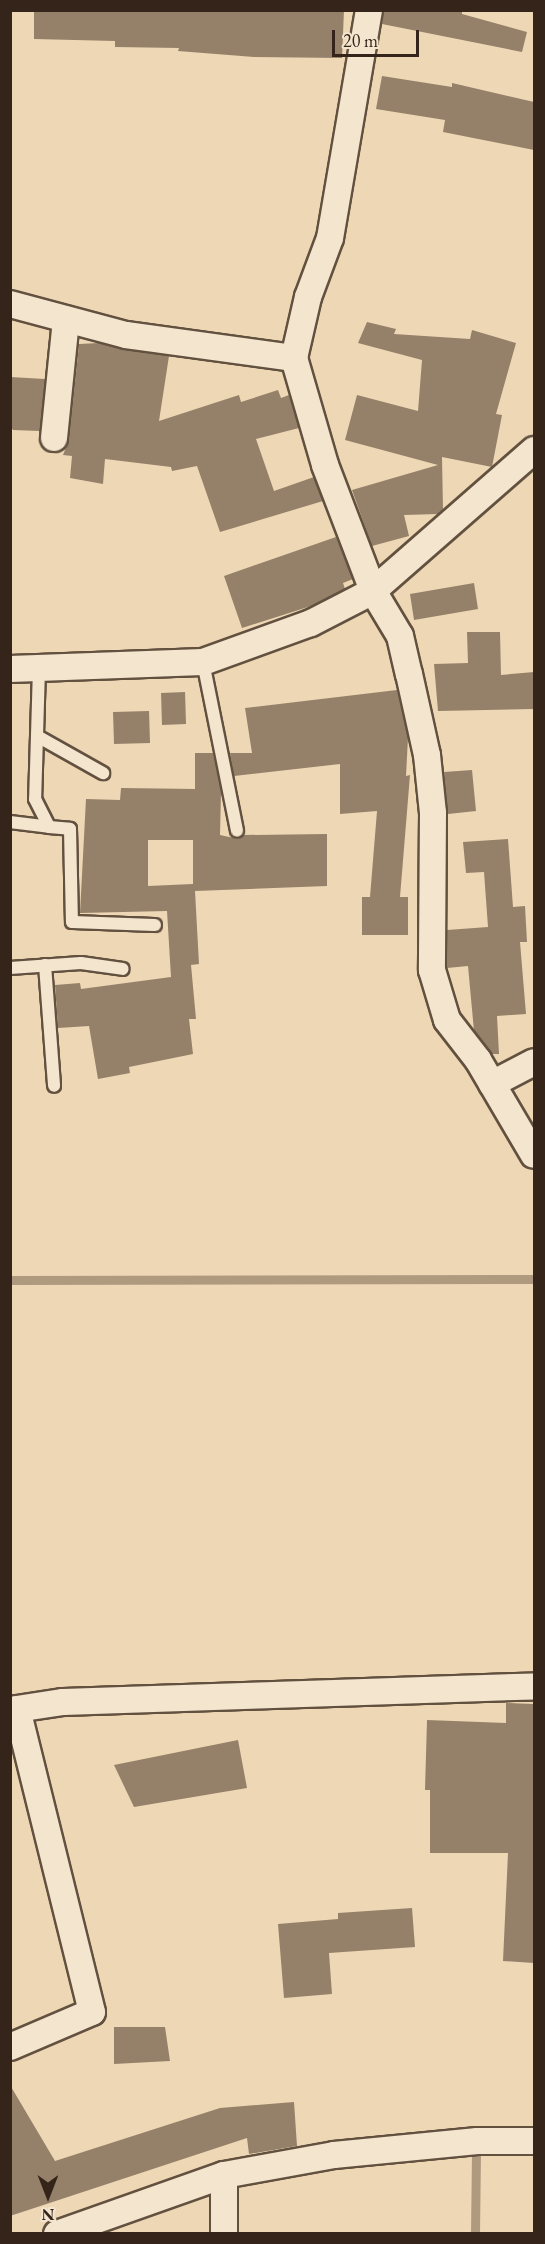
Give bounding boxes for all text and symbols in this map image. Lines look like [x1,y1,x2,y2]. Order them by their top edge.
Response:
scale bar [335,18,422,56]
text: 20 m [343,29,378,52]
north arrow [18,2166,78,2226]
text: N [42,2204,54,2225]

